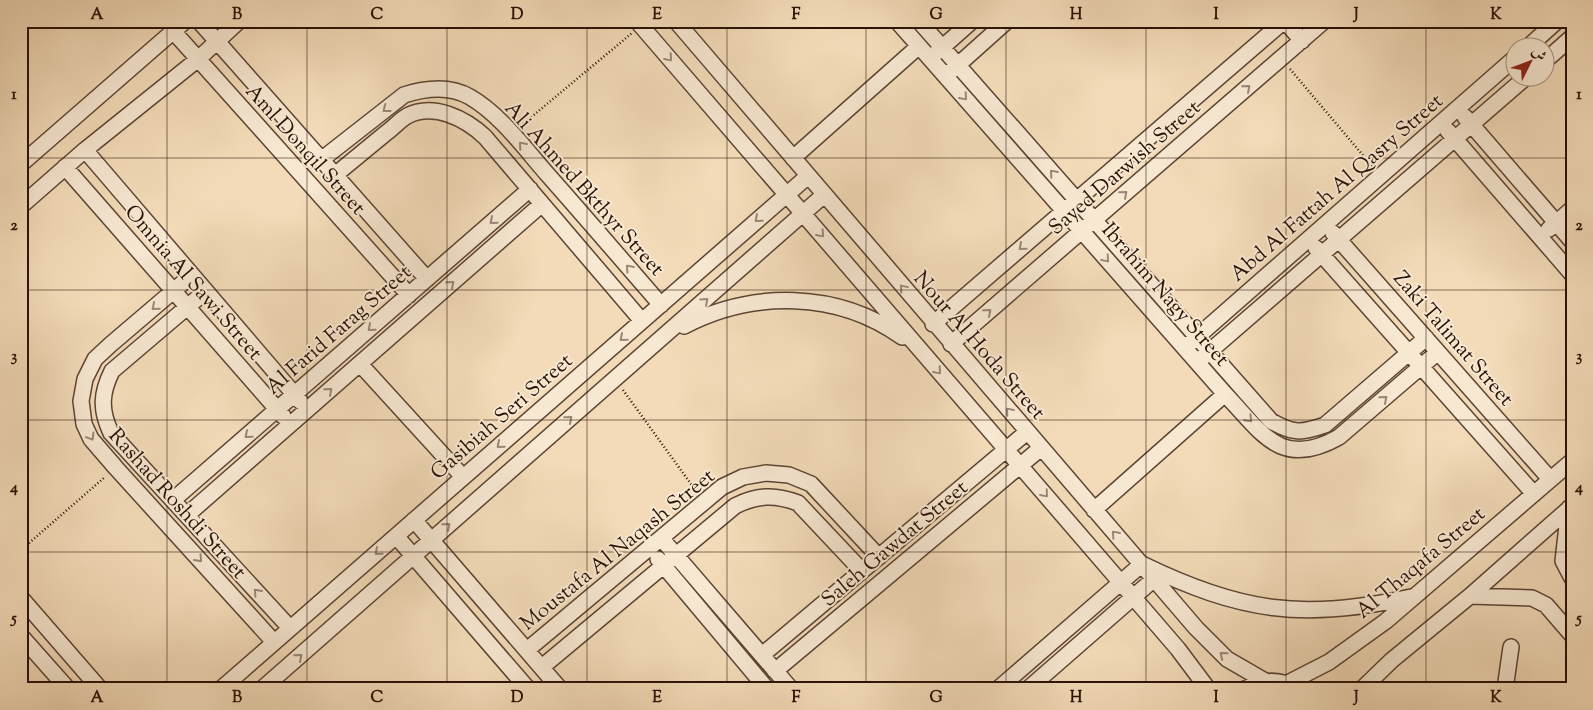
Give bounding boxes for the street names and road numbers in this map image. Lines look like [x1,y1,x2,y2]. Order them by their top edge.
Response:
street label: Aml Donqil Street [237,78,372,223]
street label: Abd Al Fattah Al Qasry Street [1224,87,1450,290]
street label: Sayed Darwish Street [1043,94,1208,243]
street label: Ali Ahmed Bkthyr Street [497,95,671,284]
street label: Omnia Al Sawi Street [116,199,269,368]
street label: Ibrahim Nagy Street [1094,217,1235,374]
street label: Al Farid Farag Street [260,258,419,403]
street label: Nour Al Hoda Street [905,265,1052,427]
street label: Zaki Talimat Street [1385,265,1520,414]
street label: Gasibiah Seri Street [425,347,580,488]
street label: Rashad Roshdi Street [100,422,253,586]
street label: Moustafa Al Naqash Street [514,462,722,639]
street label: Saleh Gawdat Street [815,474,975,615]
street label: Al Thaqafa Street [1350,500,1493,627]

